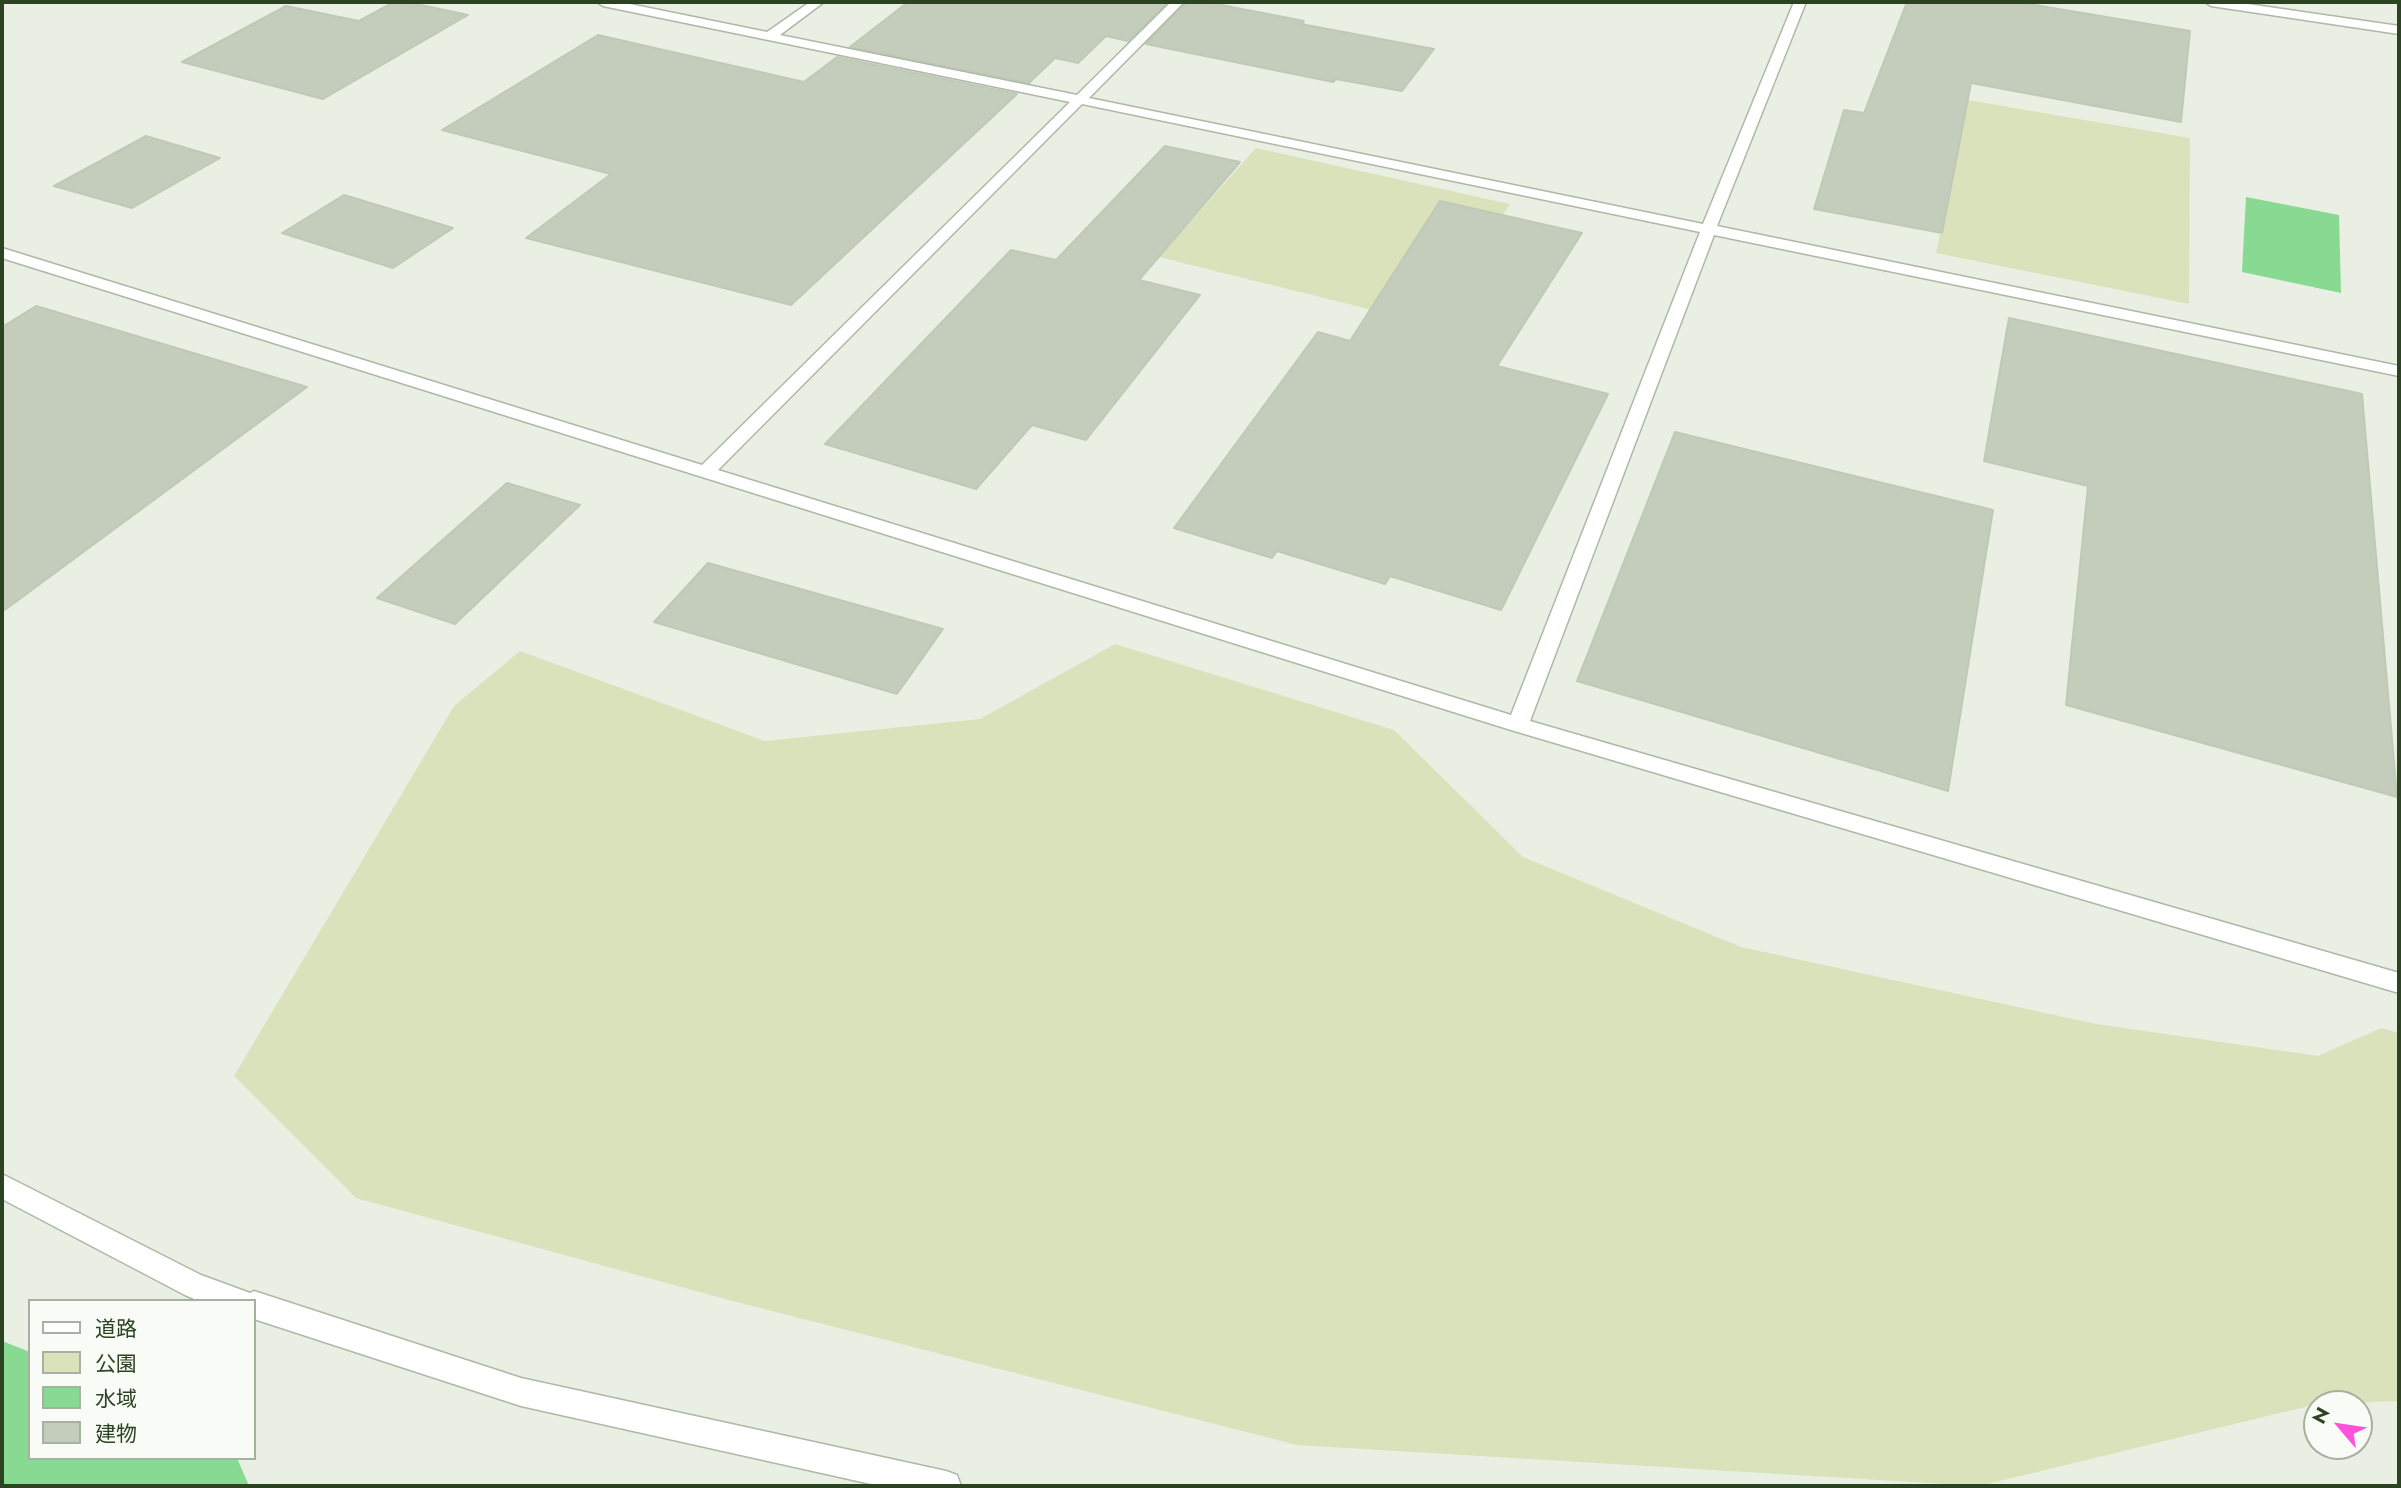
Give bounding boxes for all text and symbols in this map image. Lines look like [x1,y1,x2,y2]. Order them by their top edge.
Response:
legend [28,1299,256,1460]
text: 道路 [95,1314,137,1344]
text: 公園 [95,1349,137,1379]
text: 水域 [95,1384,137,1414]
north arrow [2303,1390,2373,1460]
text: N [2305,1402,2336,1429]
text: 建物 [95,1419,137,1449]

